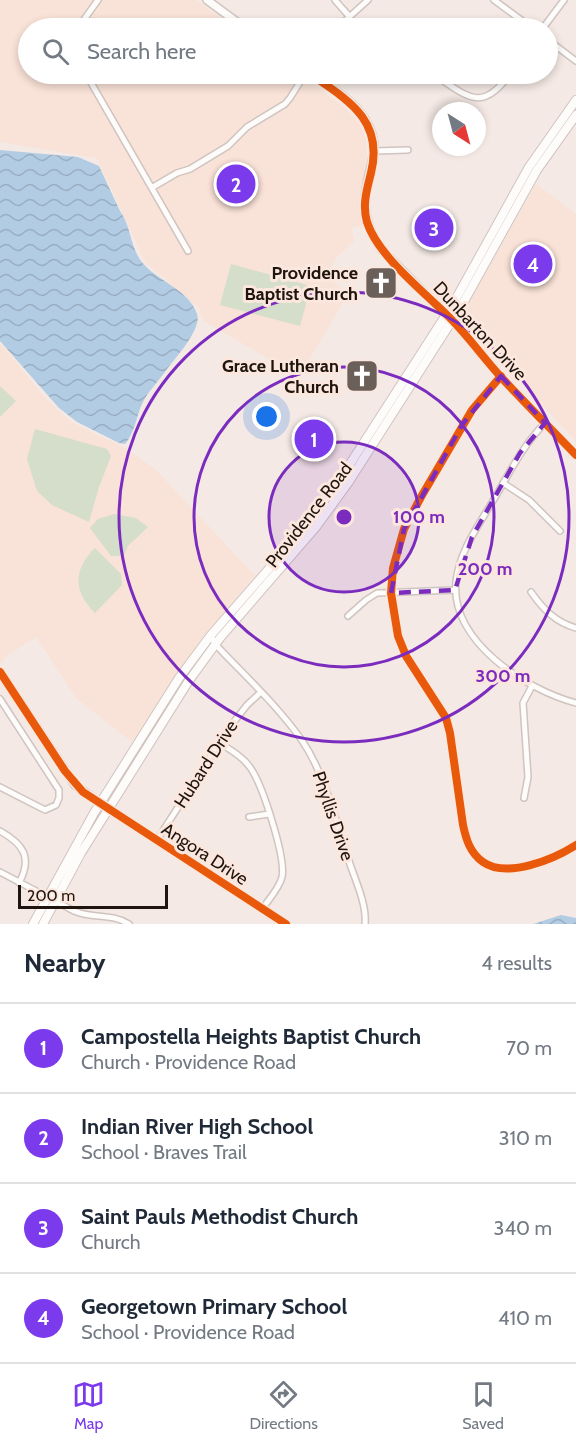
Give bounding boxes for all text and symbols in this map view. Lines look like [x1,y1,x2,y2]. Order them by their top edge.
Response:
search box [18,18,558,84]
icon: search [39,35,72,68]
text: Search here [87,38,196,65]
north arrow [432,102,486,156]
pin: 2 [216,162,256,207]
pin: 3 [414,206,454,250]
pin: 4 [514,242,552,286]
place label: Providence Baptist Church [245,262,358,305]
church icon: Providence Baptist Church [363,265,399,301]
street label: Dunbarton Drive [429,277,531,385]
place label: Grace Lutheran Church [222,355,339,398]
church icon: Grace Lutheran Church [344,358,380,394]
your location [252,402,281,431]
pin: 1 [294,416,334,462]
street label: Providence Road [261,458,357,572]
text: 100 m [393,506,445,528]
centre of rings [334,507,354,527]
text: 200 m [458,558,512,580]
text: 300 m [476,665,530,687]
street label: Hubard Drive [169,716,243,812]
street label: Phyllis Drive [307,768,359,864]
street label: Angora Drive [158,818,252,890]
scale bar [18,882,168,910]
text: 200 m [27,886,75,905]
text: Nearby [24,947,105,979]
text: 4 results [481,951,552,975]
text: Campostella Heights Baptist Church [81,1023,421,1050]
text: 1 [40,1036,47,1060]
text: 70 m [506,1036,552,1060]
text: Church · Providence Road [81,1050,296,1074]
text: Indian River High School [81,1113,313,1140]
text: 2 [38,1126,49,1150]
text: 310 m [499,1126,552,1150]
text: School · Braves Trail [81,1140,247,1164]
text: Saint Pauls Methodist Church [81,1203,358,1230]
text: 3 [38,1216,49,1240]
text: 340 m [494,1216,552,1240]
text: Church [81,1230,141,1254]
text: Georgetown Primary School [81,1293,347,1320]
text: 4 [37,1306,50,1330]
text: 410 m [498,1306,552,1330]
text: School · Providence Road [81,1320,295,1344]
tab: Map [72,1378,105,1433]
tab: Directions [250,1378,318,1433]
tab: Saved [462,1378,504,1433]

